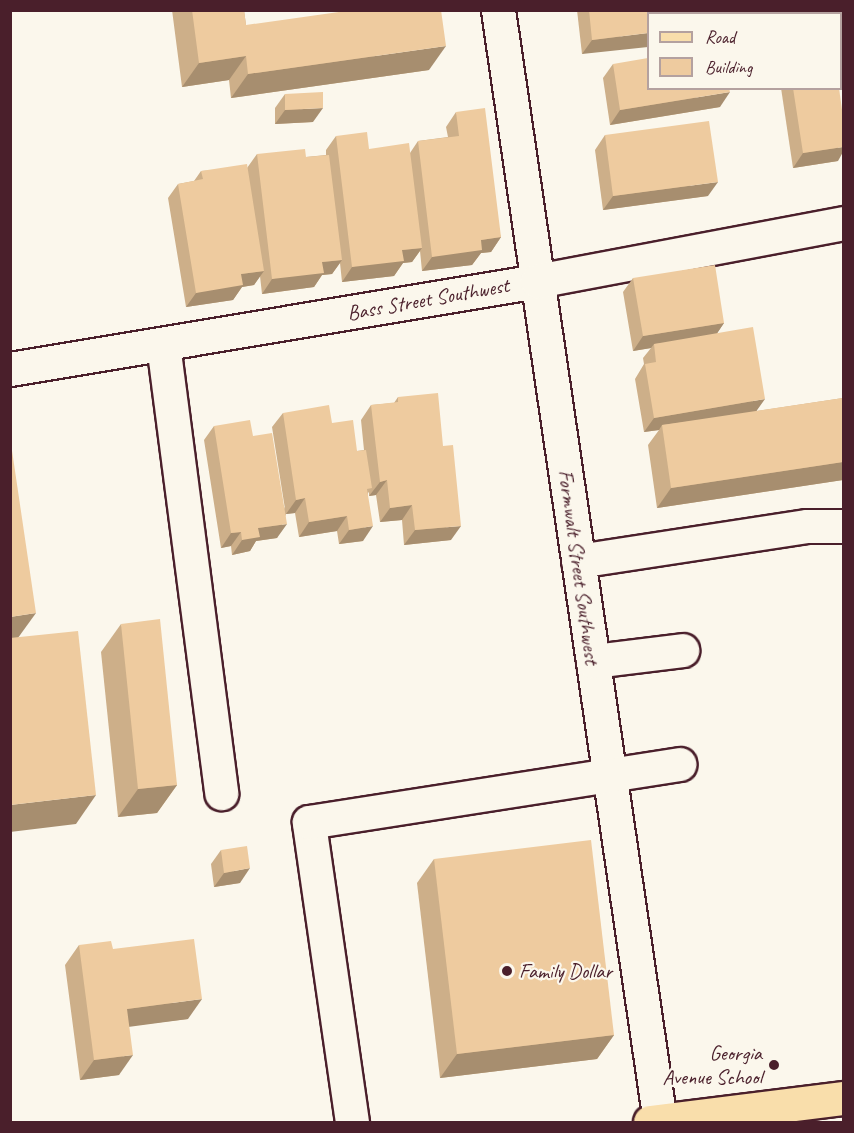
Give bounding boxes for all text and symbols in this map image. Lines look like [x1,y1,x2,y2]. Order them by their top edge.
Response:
legend [647,12,842,90]
text: Road [705,26,735,48]
text: Building [705,56,752,78]
street label: Bass Street Southwest [345,272,511,326]
street label: Formwalt Street Southwest [553,468,605,666]
place label: Family Dollar [519,958,611,984]
marker: Family Dollar [500,964,514,978]
place label: Georgia Avenue School [664,1040,762,1090]
marker: Georgia Avenue School [767,1058,781,1072]

